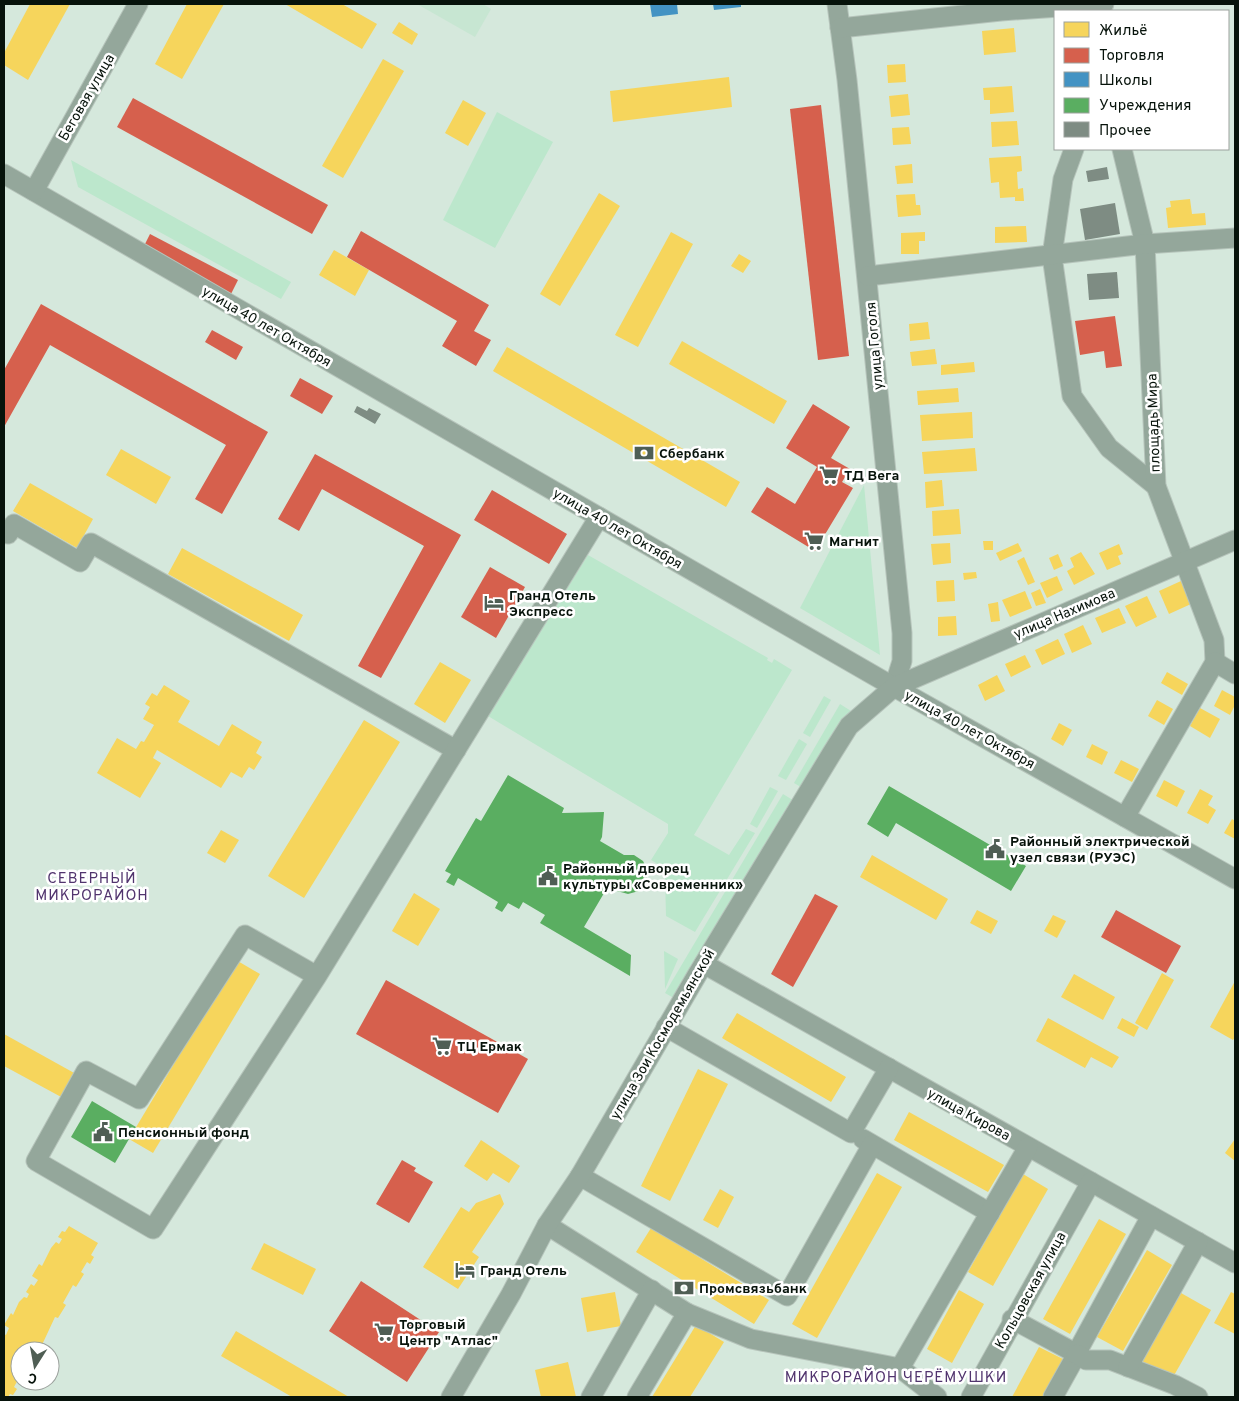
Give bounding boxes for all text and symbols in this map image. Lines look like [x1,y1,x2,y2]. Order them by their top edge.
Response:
legend [1054,10,1229,150]
text: Жильё [1099,22,1147,41]
text: Торговля [1099,47,1164,66]
street label: Беговая улица [56,51,119,144]
text: Школы [1099,72,1153,91]
text: Учреждения [1099,97,1191,116]
text: Прочее [1099,122,1151,141]
street label: улица 40 лет Октября [199,283,334,371]
street label: улица Гоголя [863,301,888,391]
street label: площадь Мира [1144,373,1165,473]
bank icon: Сбербанк [633,442,655,464]
place label: Сбербанк [659,446,725,463]
supermarket icon: ТД Вега [818,464,840,486]
place label: ТД Вега [844,468,899,485]
street label: улица 40 лет Октября [550,485,685,573]
supermarket icon: Магнит [803,530,825,552]
place label: Магнит [829,534,879,551]
street label: улица Нахимова [1011,585,1118,643]
place label: Гранд Отель Экспресс [509,588,596,621]
hotel icon: Гранд Отель Экспресс [483,592,505,614]
street label: улица 40 лет Октября [901,687,1037,773]
place label: Районный электрической узел связи (РУЭС) [1010,834,1190,867]
public building icon: Районный электрической узел связи (РУЭС) [984,838,1006,860]
place label: Районный дворец культуры «Современник» [563,861,743,894]
public building icon: Районный дворец культуры «Современник» [537,865,559,887]
district label: СЕВЕРНЫЙ МИКРОРАЙОН [35,868,149,906]
street label: улица Зои Космодемьянской [607,947,719,1123]
supermarket icon: ТЦ Ермак [431,1035,453,1057]
place label: ТЦ Ермак [457,1039,522,1056]
street label: улица Кирова [924,1086,1013,1145]
public building icon: Пенсионный фонд [92,1121,114,1143]
place label: Пенсионный фонд [118,1125,249,1142]
street label: Кольцовская улица [992,1229,1071,1352]
hotel icon: Гранд Отель [454,1259,476,1281]
place label: Гранд Отель [480,1263,567,1280]
bank icon: Промсвязьбанк [673,1277,695,1299]
place label: Промсвязьбанк [699,1281,807,1298]
place label: Торговый Центр "Атлас" [399,1317,498,1350]
supermarket icon: Торговый Центр "Атлас" [373,1321,395,1343]
north arrow [10,1341,60,1391]
district label: МИКРОРАЙОН ЧЕРЁМУШКИ [785,1367,1007,1388]
text: С [27,1368,39,1386]

